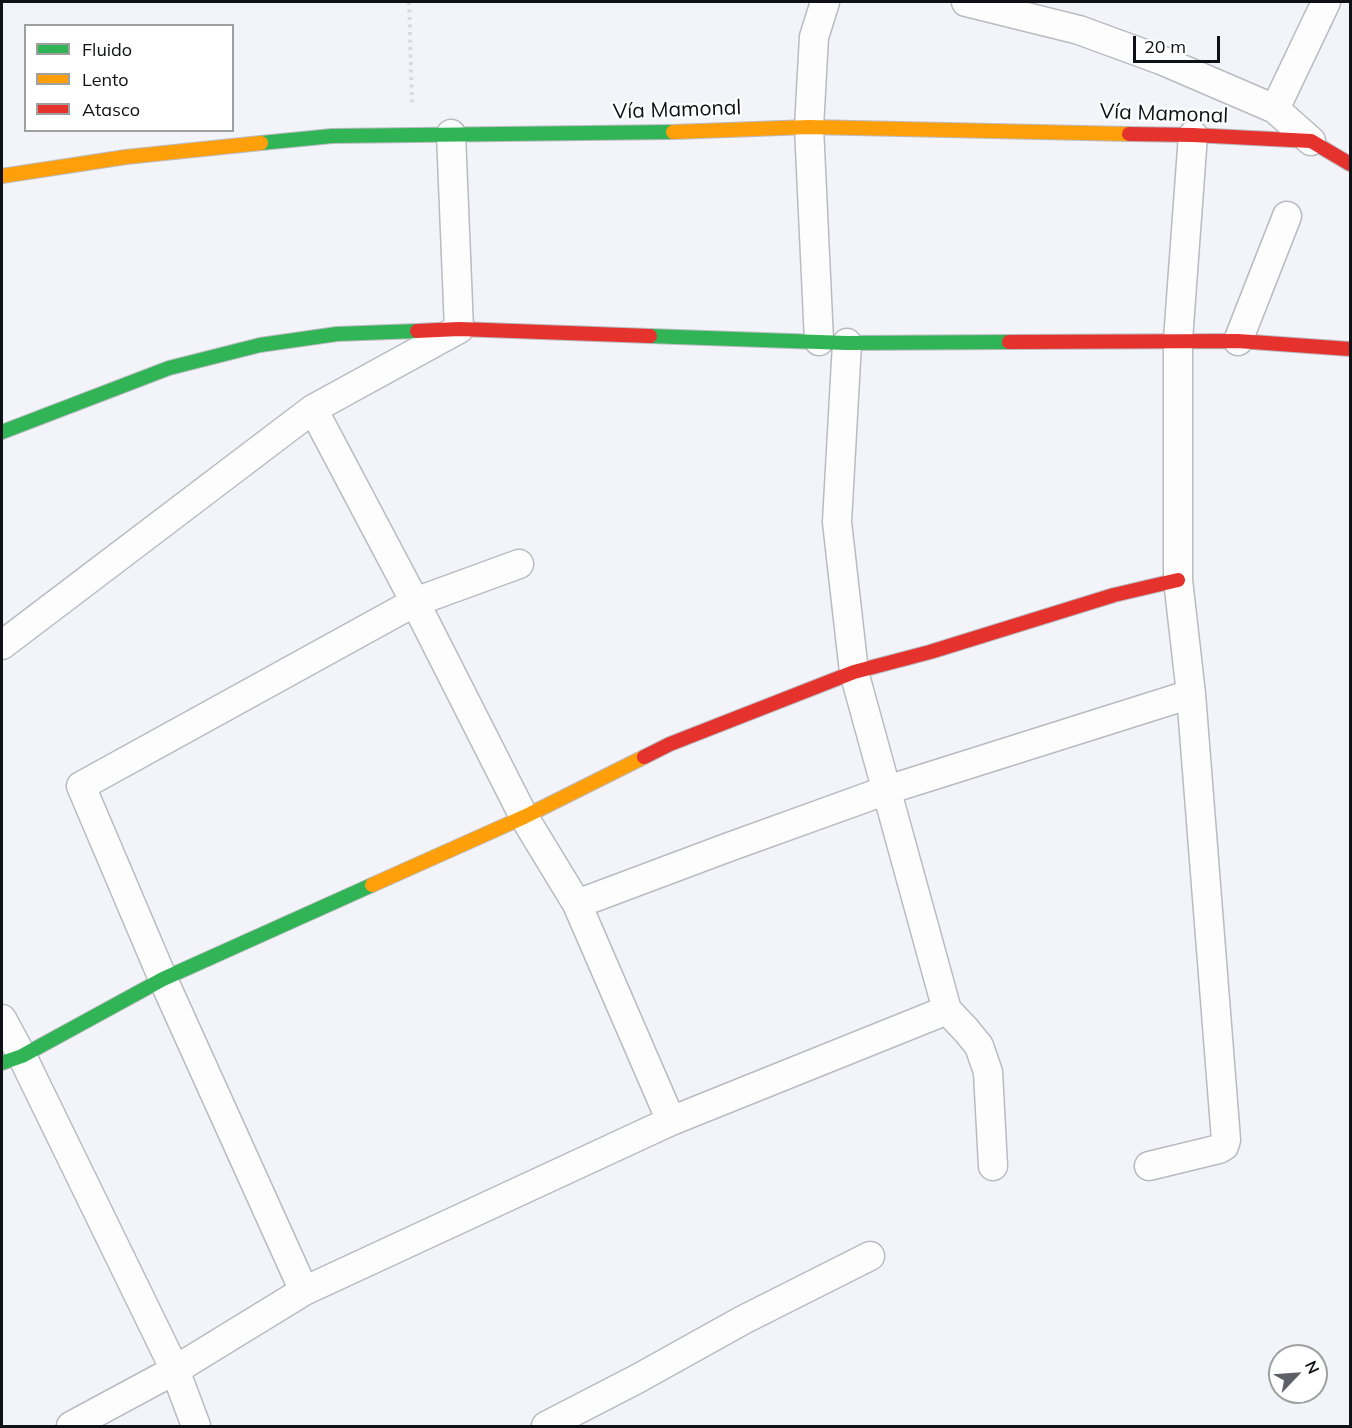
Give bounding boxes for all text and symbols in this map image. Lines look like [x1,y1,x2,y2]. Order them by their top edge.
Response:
legend [24,24,234,132]
scale bar [1136,24,1223,62]
text: 20 m [1144,35,1186,58]
text: Fluido [82,38,132,61]
text: Lento [82,68,129,91]
street label: Vía Mamonal [612,95,742,125]
text: Atasco [82,98,140,121]
street label: Vía Mamonal [1099,99,1229,129]
north arrow [1268,1344,1328,1404]
text: N [1301,1358,1324,1377]

